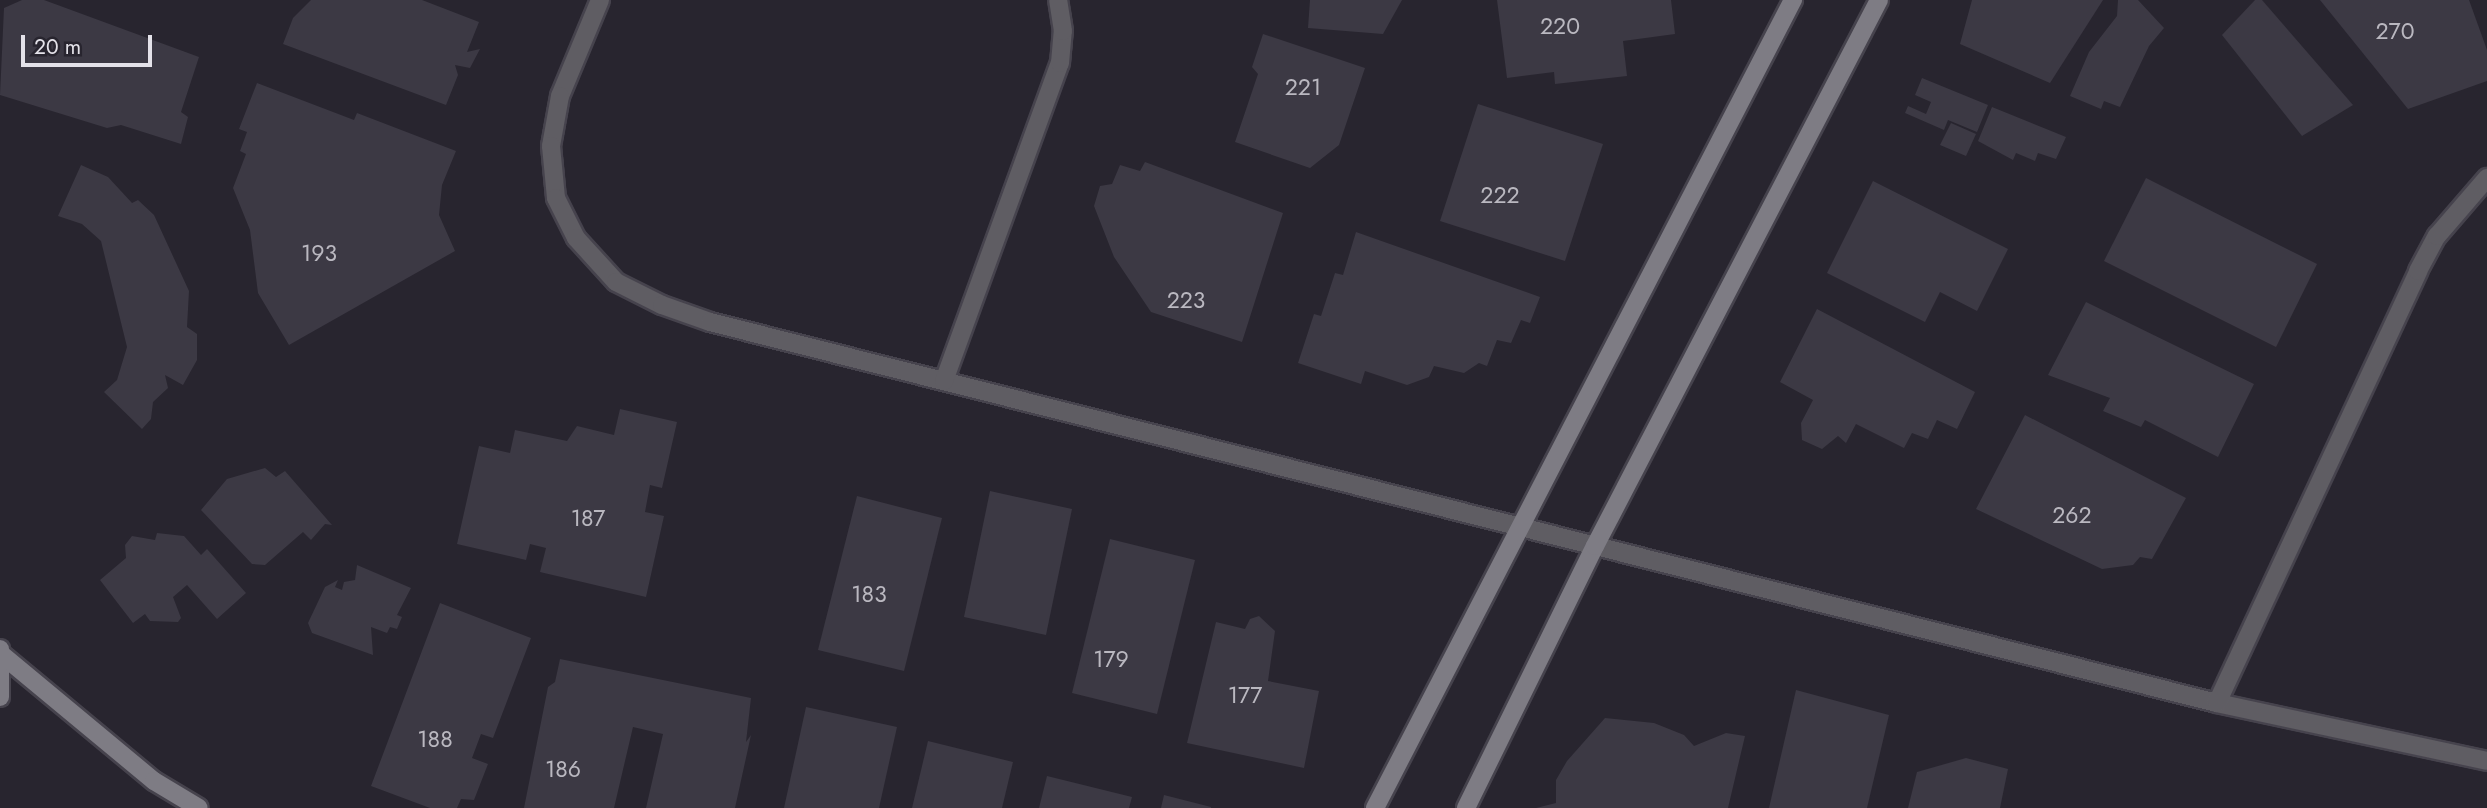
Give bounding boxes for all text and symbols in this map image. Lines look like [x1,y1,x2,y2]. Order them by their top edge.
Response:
house number: 220 [1540,12,1580,40]
house number: 270 [2376,17,2414,45]
scale bar [24,21,156,65]
text: 20 m [34,32,81,62]
house number: 221 [1285,73,1321,101]
house number: 222 [1480,181,1520,209]
house number: 193 [301,239,337,267]
house number: 223 [1167,286,1205,314]
house number: 262 [2052,501,2092,529]
house number: 187 [571,504,605,532]
house number: 183 [851,580,887,608]
house number: 179 [1093,645,1129,673]
house number: 177 [1228,681,1262,709]
house number: 188 [417,725,453,753]
house number: 186 [545,755,581,783]

